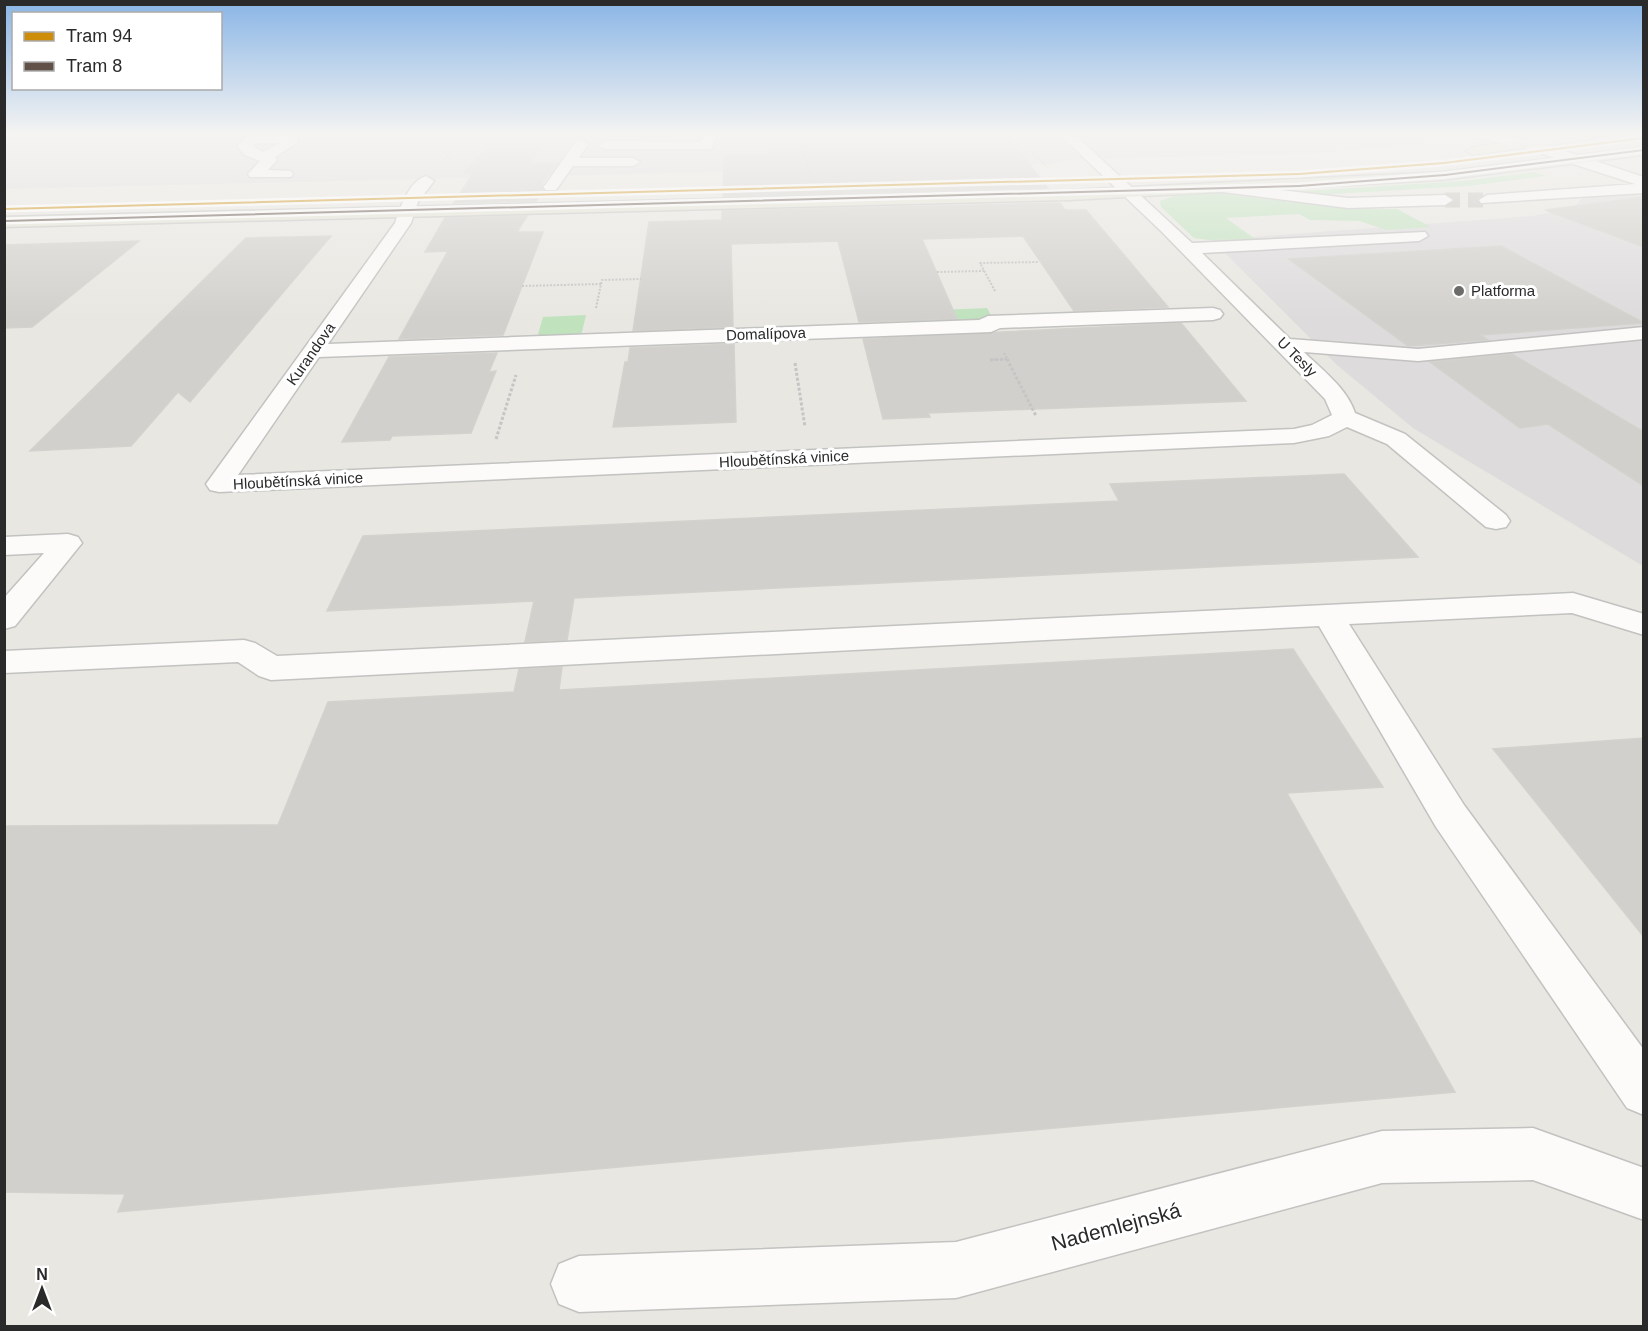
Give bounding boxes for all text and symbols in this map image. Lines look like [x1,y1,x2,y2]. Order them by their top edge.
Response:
legend [12,12,222,90]
text: Tram 94 [66,26,132,46]
text: Tram 8 [66,56,122,76]
place label: Platforma [1471,282,1536,299]
marker: Platforma [1452,284,1466,298]
street label: Kurandova [283,319,339,388]
street label: Domalípova [726,324,807,343]
street label: U Tesly [1274,333,1321,380]
street label: Hloubětínská vinice [719,447,849,470]
street label: Hloubětínská vinice [233,469,363,492]
street label: Nademlejnská [1049,1198,1183,1255]
north arrow [12,1259,72,1319]
text: N [36,1266,48,1283]

